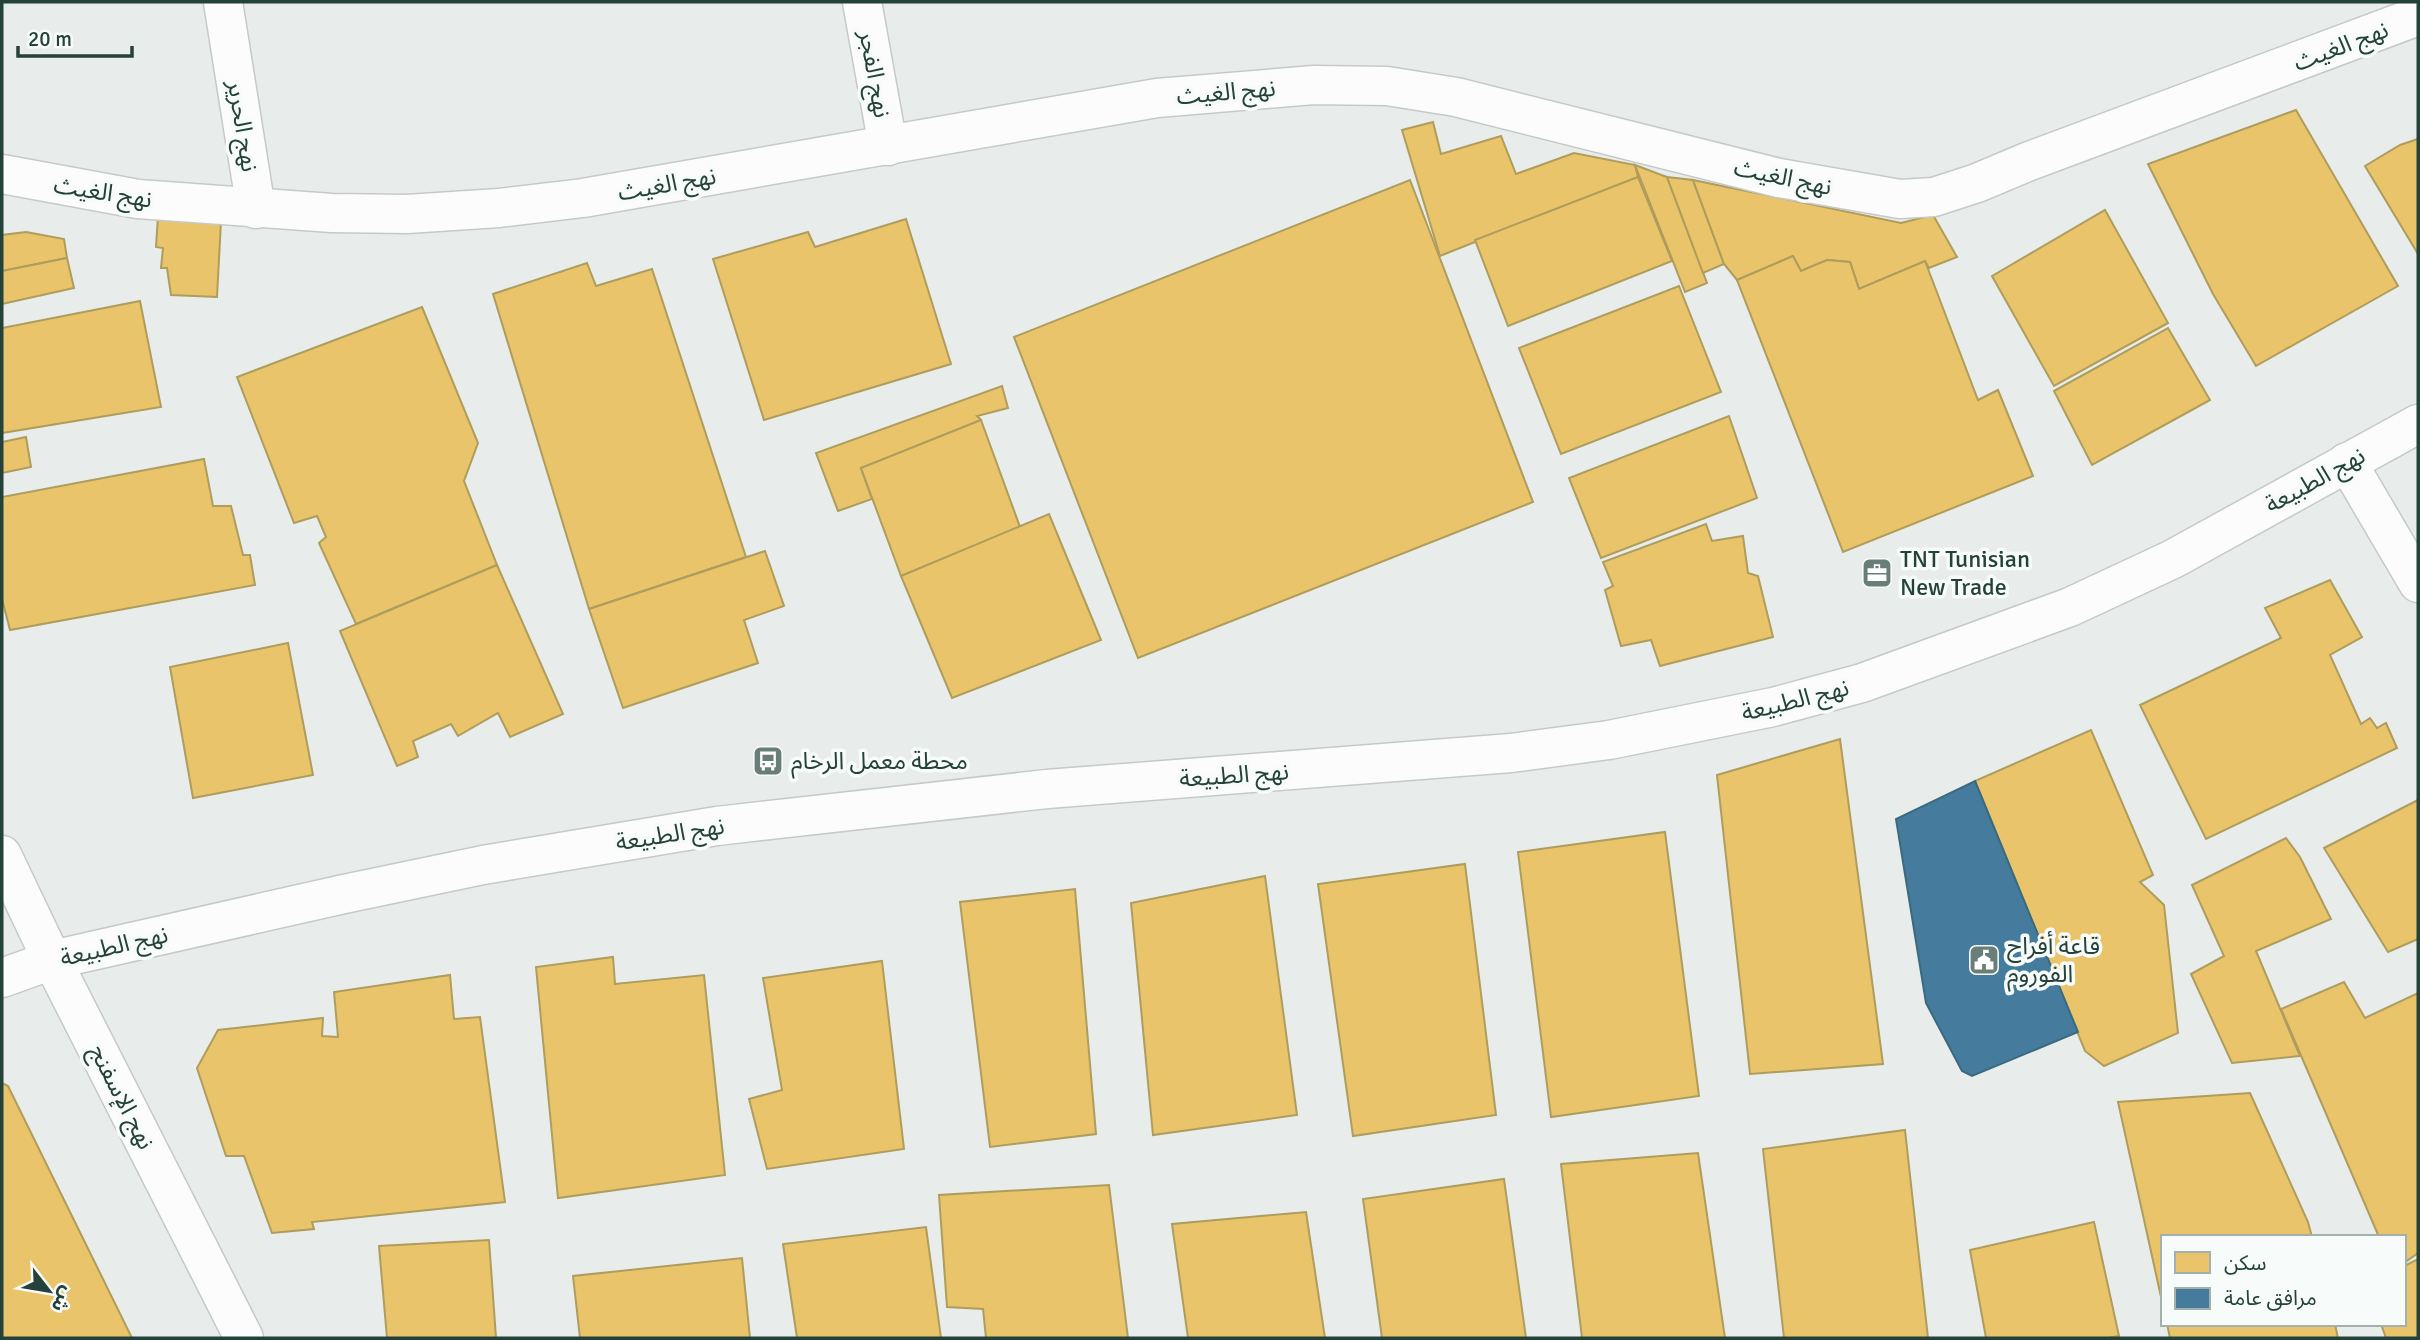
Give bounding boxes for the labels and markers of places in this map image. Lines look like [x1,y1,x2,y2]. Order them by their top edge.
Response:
place label: TNT Tunisian New Trade [1900,544,2030,602]
office icon: TNT Tunisian New Trade [1860,556,1894,590]
bus stop icon: محطة معمل الرخام [751,744,785,778]
place label: محطة معمل الرخام [791,746,968,779]
place label: قاعة أفراح الفوروم [2007,930,2100,992]
public building icon: قاعة أفراح الفوروم [1967,943,2001,977]

